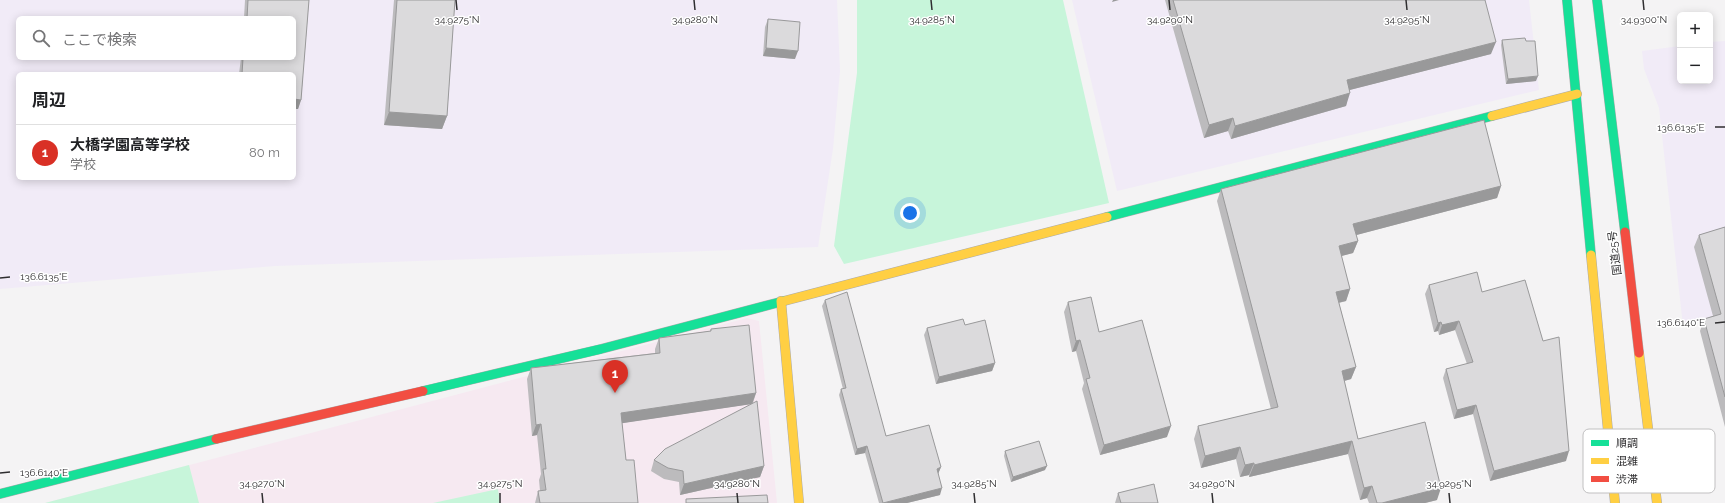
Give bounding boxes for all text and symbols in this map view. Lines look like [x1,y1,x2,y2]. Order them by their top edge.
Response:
map controls [1677,12,1713,84]
button: + [1677,12,1713,48]
text: 34.9275°N [435,14,479,25]
text: 34.9280°N [672,14,718,25]
text: 34.9285°N [909,14,955,25]
text: 34.9290°N [1147,14,1193,25]
text: 34.9295°N [1384,14,1430,25]
text: 34.9300°N [1621,14,1667,25]
search box [16,16,296,60]
icon: search [30,27,52,49]
text: ここで検索 [62,31,137,49]
button: − [1677,48,1713,84]
text: 周辺 [32,90,66,110]
text: 136.6135°E [1657,122,1705,133]
text: 大橋学園高等学校 [70,136,190,154]
text: 1 [42,145,48,160]
text: 80 m [249,145,280,160]
text: 学校 [70,157,96,172]
your location [900,203,920,223]
street label: 国道25号 [1606,230,1624,276]
text: 136.6135°E [20,271,68,282]
text: 136.6140°E [1657,317,1705,328]
pin: 1 [602,360,628,393]
legend [1583,429,1715,493]
text: 順調 [1616,437,1638,450]
text: 混雑 [1616,455,1638,468]
text: 136.6140°E [20,467,68,478]
text: 渋滞 [1616,473,1638,486]
text: 34.9270°N [239,478,285,489]
text: 34.9275°N [478,478,522,489]
text: 34.9280°N [714,478,760,489]
text: 34.9285°N [951,478,997,489]
text: 34.9290°N [1189,478,1235,489]
text: 34.9295°N [1426,478,1472,489]

